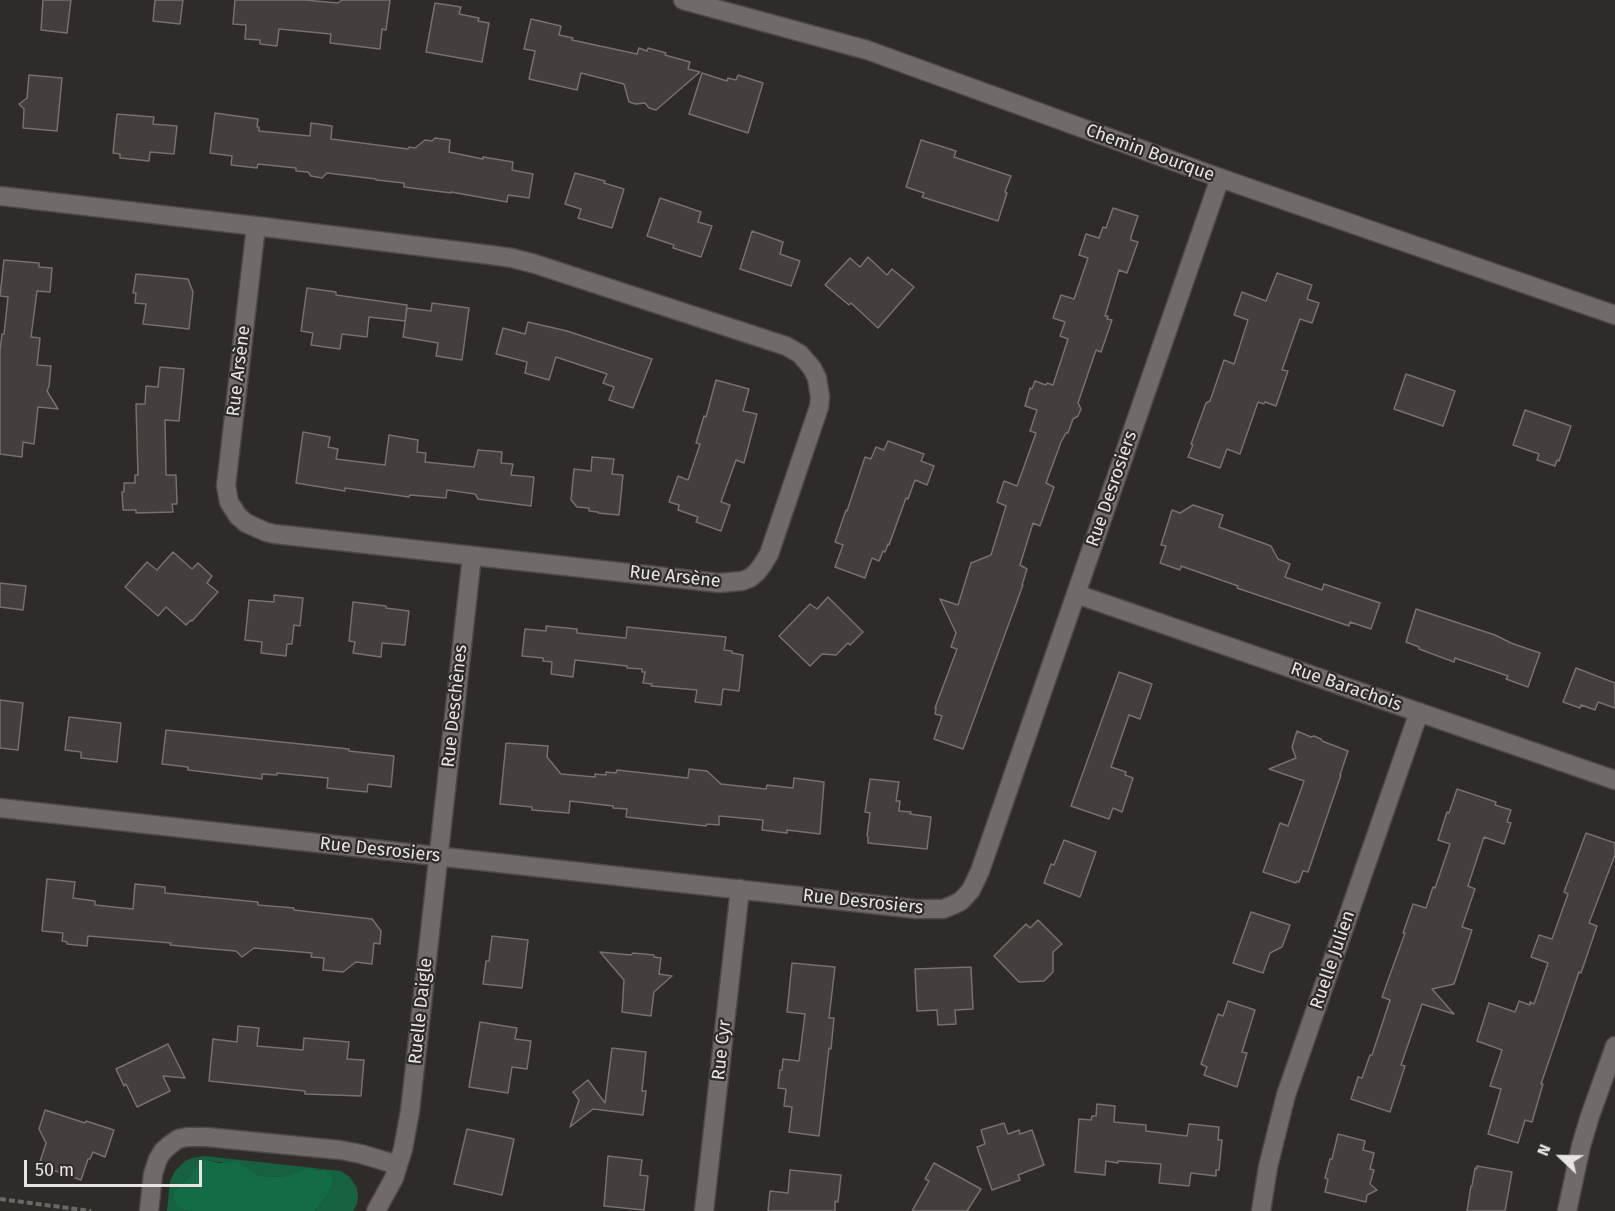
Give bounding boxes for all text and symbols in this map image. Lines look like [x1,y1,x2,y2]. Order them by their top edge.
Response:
street label: Chemin Bourque [1083,120,1217,186]
street label: Rue Arsène [223,324,255,418]
street label: Rue Desrosiers [1082,428,1142,550]
street label: Rue Arsène [628,561,722,593]
street label: Rue Deschênes [438,643,472,769]
street label: Rue Barachois [1288,658,1404,716]
street label: Rue Desrosiers [319,833,441,867]
street label: Rue Desrosiers [802,885,924,919]
street label: Ruelle Julien [1306,908,1360,1012]
street label: Ruelle Daigle [405,957,437,1065]
street label: Rue Cyr [708,1019,736,1081]
north arrow [1531,1127,1591,1187]
text: N [1533,1142,1555,1159]
scale bar [27,1148,206,1186]
text: 50 m [35,1159,74,1181]

